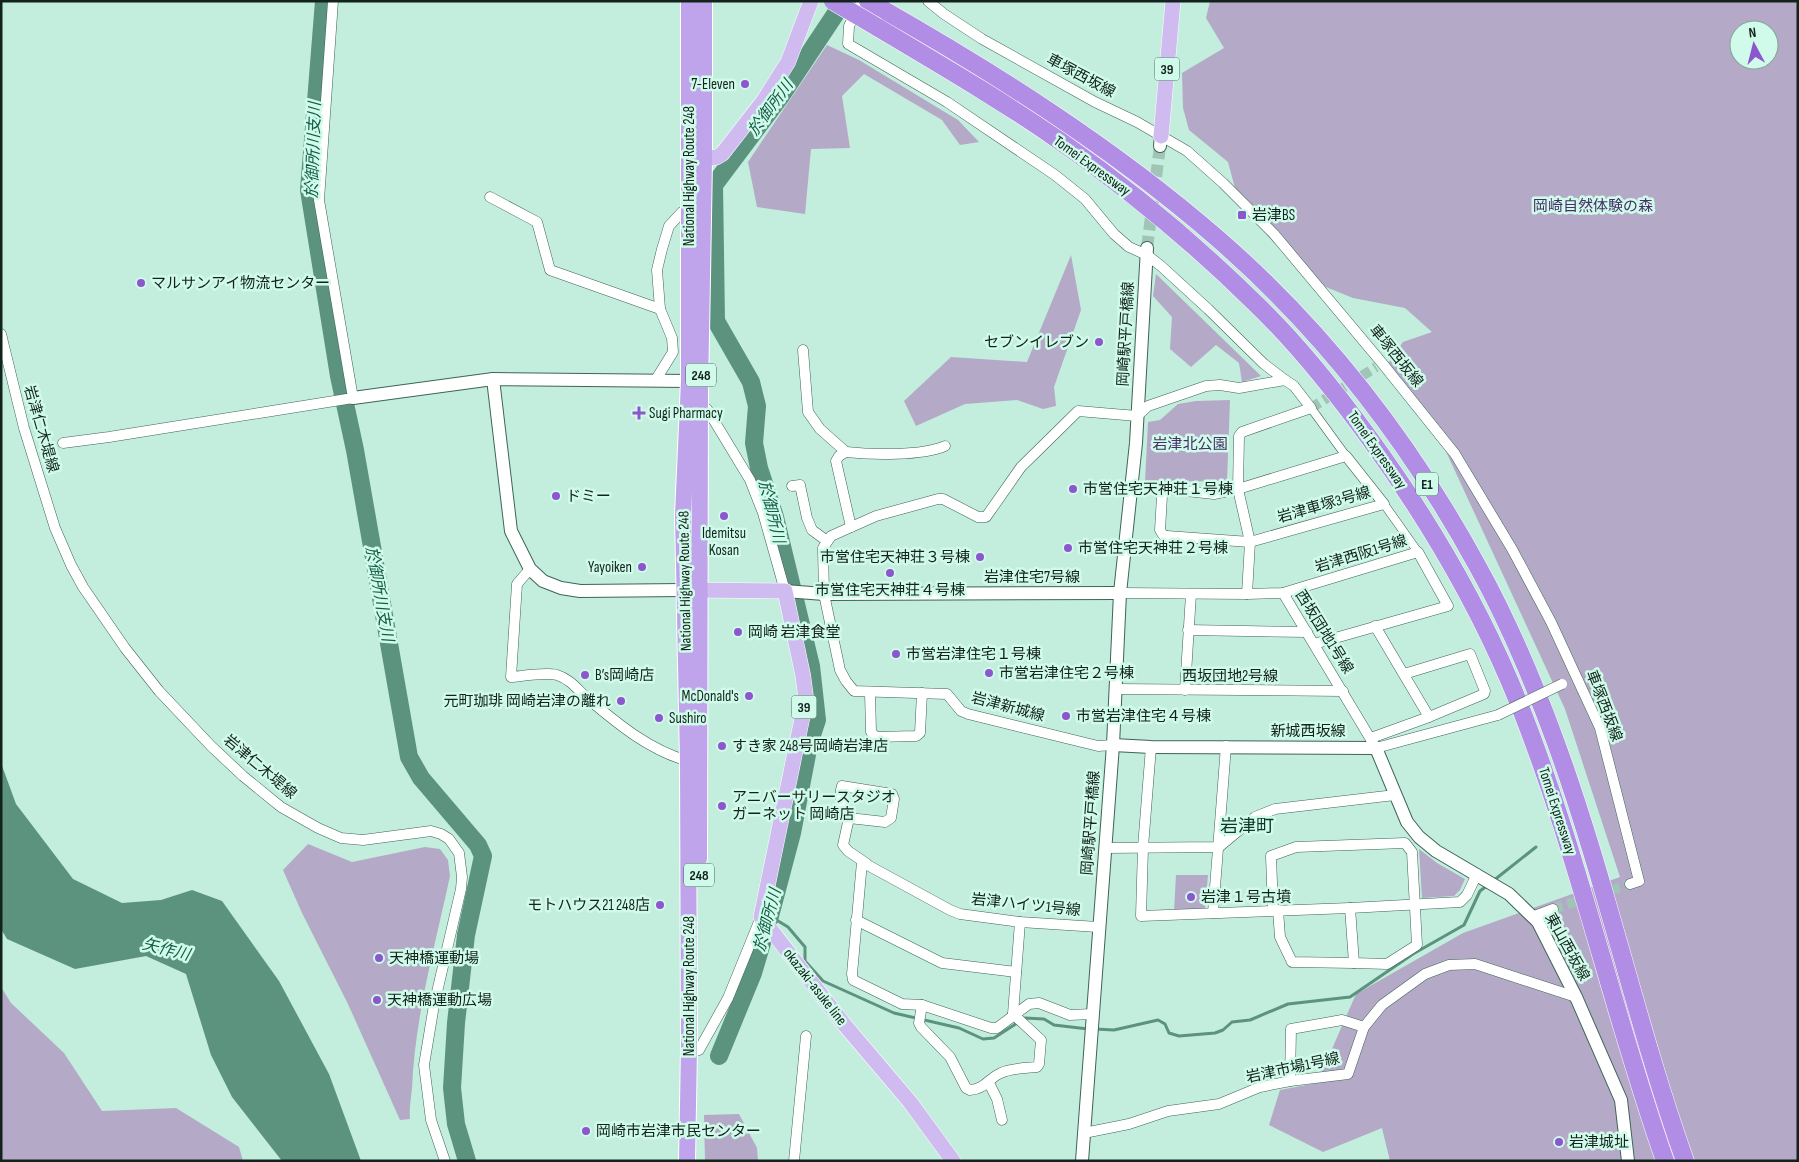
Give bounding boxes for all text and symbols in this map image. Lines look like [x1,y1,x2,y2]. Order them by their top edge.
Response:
north arrow [1729,20,1779,70]
text: N [1748,24,1757,41]
street label: 車塚西坂線 [1043,50,1119,102]
road number: 39 [1154,58,1180,80]
place label: 7-Eleven [691,75,735,94]
water label: 於御所川 [745,75,799,139]
marker: 7-Eleven [739,78,751,90]
water label: 於御所川支川 [303,100,325,198]
street label: National Highway Route 248 [680,106,699,246]
street label: Tomei Expressway [1050,132,1134,200]
park label: 岡崎自然体験の森 [1533,197,1653,216]
place label: 岩津BS [1252,206,1295,225]
marker: 岩津BS [1236,209,1248,221]
place label: マルサンアイ物流センター [151,274,330,293]
marker: マルサンアイ物流センター [135,277,147,289]
street label: 岡崎駅平戸橋線 [1114,281,1138,387]
street label: 車塚西坂線 [1365,321,1427,391]
place label: セブンイレブン [984,333,1089,352]
marker: セブンイレブン [1093,336,1105,348]
road number: 248 [686,364,716,386]
street label: 岩津仁木堤線 [19,383,63,475]
place label: Sugi Pharmacy [649,404,723,423]
marker: Sugi Pharmacy [633,407,645,419]
street label: Tomei Expressway [1343,407,1411,493]
park label: 岩津北公園 [1152,435,1228,454]
road number: E1 [1416,472,1438,496]
water label: 於御所川 [754,479,788,547]
place label: 市営住宅天神荘１号棟 [1083,480,1233,499]
marker: 市営住宅天神荘１号棟 [1067,483,1079,495]
street label: 岩津車塚3号線 [1275,483,1373,527]
place label: ドミー [566,487,611,506]
marker: ドミー [550,490,562,502]
marker: Idemitsu Kosan [718,510,730,522]
street label: National Highway Route 248 [674,511,696,651]
place label: Idemitsu Kosan [702,524,746,560]
street label: 岩津西阪1号線 [1313,531,1409,577]
place label: 市営住宅天神荘２号棟 [1078,539,1228,558]
marker: 市営住宅天神荘２号棟 [1062,542,1074,554]
water label: 於御所川支川 [361,545,397,645]
place label: 市営住宅天神荘３号棟 [820,548,970,567]
marker: 市営住宅天神荘３号棟 [974,551,986,563]
place label: Yayoiken [588,558,632,577]
marker: Yayoiken [636,561,648,573]
marker: 市営住宅天神荘４号棟 [884,567,896,579]
street label: 岩津住宅7号線 [984,568,1080,587]
place label: 市営住宅天神荘４号棟 [815,581,965,600]
street label: 西坂団地1号線 [1291,587,1357,677]
place label: 岡崎 岩津食堂 [748,623,840,642]
marker: 岡崎 岩津食堂 [732,626,744,638]
place label: 市営岩津住宅１号棟 [906,645,1041,664]
marker: 市営岩津住宅１号棟 [890,648,902,660]
place label: 市営岩津住宅２号棟 [999,664,1134,683]
place label: B’s岡崎店 [595,666,654,685]
marker: 市営岩津住宅２号棟 [983,667,995,679]
street label: 西坂団地2号線 [1182,667,1278,686]
street label: 車塚西坂線 [1582,668,1626,744]
marker: B’s岡崎店 [579,669,591,681]
place label: McDonald's [682,687,739,706]
street label: 岩津新城線 [969,688,1047,726]
marker: McDonald's [743,690,755,702]
place label: 元町珈琲 岡崎岩津の離れ [444,692,611,711]
marker: 元町珈琲 岡崎岩津の離れ [615,695,627,707]
road number: 39 [792,696,816,719]
place label: 市営岩津住宅４号棟 [1076,707,1211,726]
place label: Sushiro [669,709,707,728]
marker: 市営岩津住宅４号棟 [1060,710,1072,722]
marker: Sushiro [653,712,665,724]
street label: 新城西坂線 [1270,722,1346,741]
street label: 岩津仁木堤線 [219,731,301,803]
place label: すき家 248号岡崎岩津店 [732,737,888,756]
marker: すき家 248号岡崎岩津店 [716,740,728,752]
street label: Tomei Expressway [1534,765,1580,857]
street label: 岡崎駅平戸橋線 [1078,770,1104,876]
place label: アニバーサリースタジオ ガーネット 岡崎店 [732,788,896,824]
marker: アニバーサリースタジオ ガーネット 岡崎店 [716,800,728,812]
district label: 岩津町 [1220,816,1274,837]
road number: 248 [684,864,714,886]
water label: 於御所川 [751,885,786,953]
place label: 岩津１号古墳 [1201,888,1291,907]
street label: 岩津ハイツ1号線 [970,890,1082,920]
marker: 岩津１号古墳 [1185,891,1197,903]
place label: モトハウス21 248店 [527,896,650,915]
marker: モトハウス21 248店 [654,899,666,911]
street label: 東山西坂線 [1541,910,1593,984]
street label: National Highway Route 248 [680,916,699,1056]
water label: 矢作川 [140,935,194,966]
street label: okazaki-asuke line [779,945,851,1029]
place label: 天神橋運動場 [389,949,479,968]
marker: 天神橋運動場 [373,952,385,964]
place label: 天神橋運動広場 [387,991,492,1010]
marker: 天神橋運動広場 [371,994,383,1006]
street label: 岩津市場1号線 [1244,1049,1342,1087]
place label: 岡崎市岩津市民センター [596,1122,761,1141]
marker: 岡崎市岩津市民センター [580,1125,592,1137]
place label: 岩津城址 [1569,1133,1629,1152]
marker: 岩津城址 [1553,1136,1565,1148]

